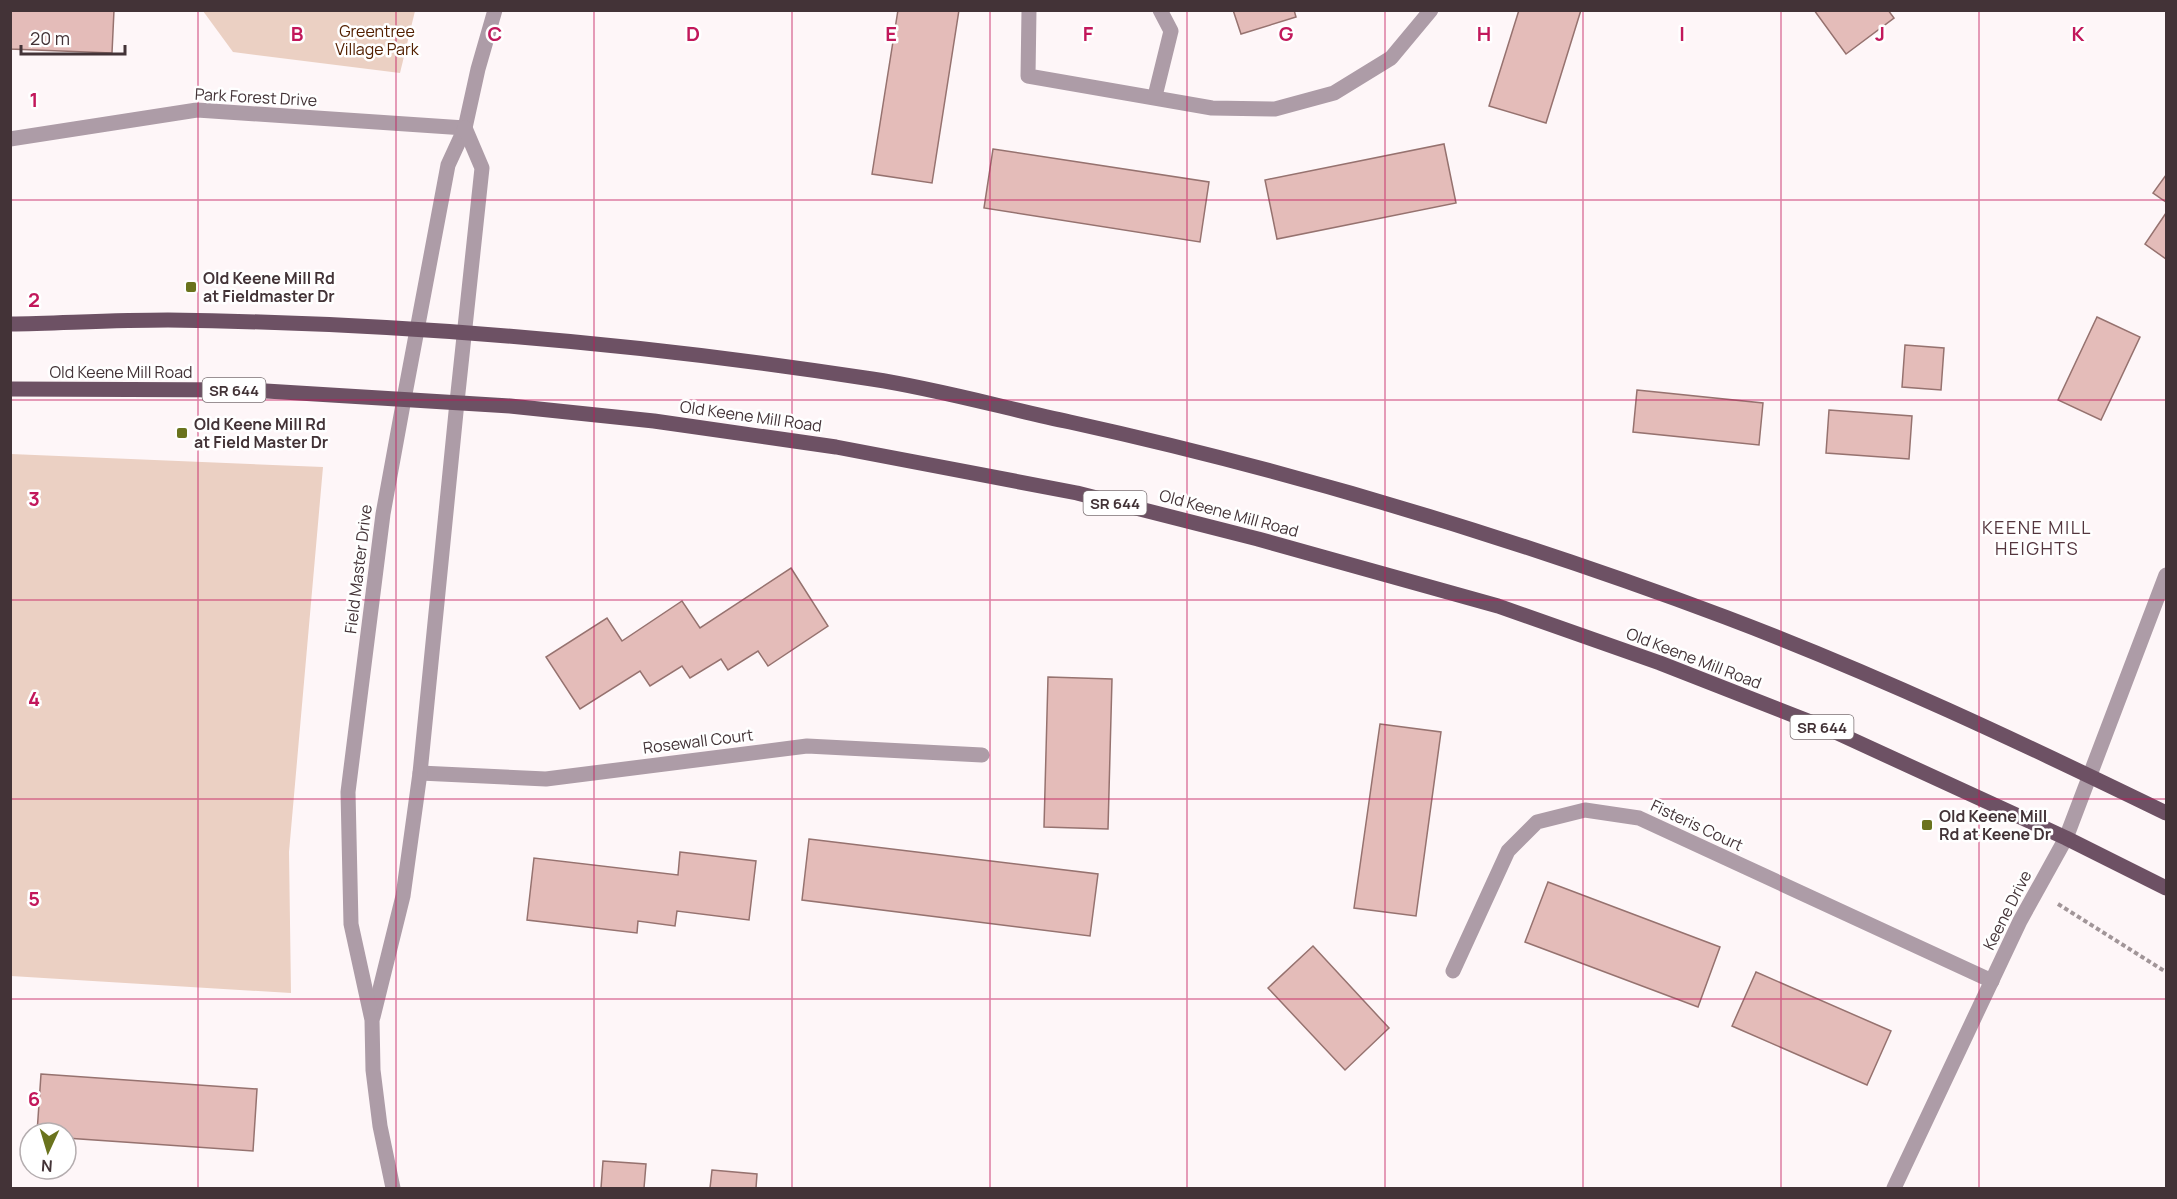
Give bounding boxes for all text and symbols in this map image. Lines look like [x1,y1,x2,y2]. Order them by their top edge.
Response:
scale bar [21,18,124,56]
text: B [291,20,304,47]
park label: Greentree Village Park [335,20,420,60]
text: C [488,20,502,47]
text: D [686,20,700,47]
text: E [885,20,897,47]
text: F [1083,20,1094,47]
text: G [1279,20,1294,47]
text: H [1477,20,1491,47]
text: I [1679,20,1685,47]
text: J [1875,20,1885,47]
text: K [2072,20,2085,47]
text: 20 m [30,26,70,50]
street label: Park Forest Drive [194,83,318,111]
text: 1 [30,86,38,113]
place label: Old Keene Mill Rd at Fieldmaster Dr [203,267,335,307]
marker: Old Keene Mill Rd at Fieldmaster Dr [184,280,198,294]
text: 2 [28,286,40,313]
street label: Old Keene Mill Road [49,361,193,383]
road number: SR 644 [202,378,266,402]
street label: Old Keene Mill Road [679,395,823,437]
place label: Old Keene Mill Rd at Field Master Dr [194,413,328,453]
marker: Old Keene Mill Rd at Field Master Dr [175,426,189,440]
street label: Old Keene Mill Road [1157,484,1301,542]
text: 3 [28,485,40,512]
road number: SR 644 [1084,491,1146,515]
street label: Field Master Drive [339,503,377,635]
district label: KEENE MILL HEIGHTS [1982,515,2092,560]
street label: Old Keene Mill Road [1623,622,1765,694]
text: 4 [28,685,40,712]
road number: SR 644 [1790,715,1854,739]
street label: Rosewall Court [642,723,754,759]
street label: Fisteris Court [1647,794,1747,856]
place label: Old Keene Mill Rd at Keene Dr [1939,805,2051,845]
marker: Old Keene Mill Rd at Keene Dr [1920,818,1934,832]
street label: Keene Drive [1978,866,2036,954]
text: 5 [28,885,40,912]
text: 6 [28,1085,40,1112]
north arrow [18,1121,78,1181]
text: N [40,1155,53,1177]

